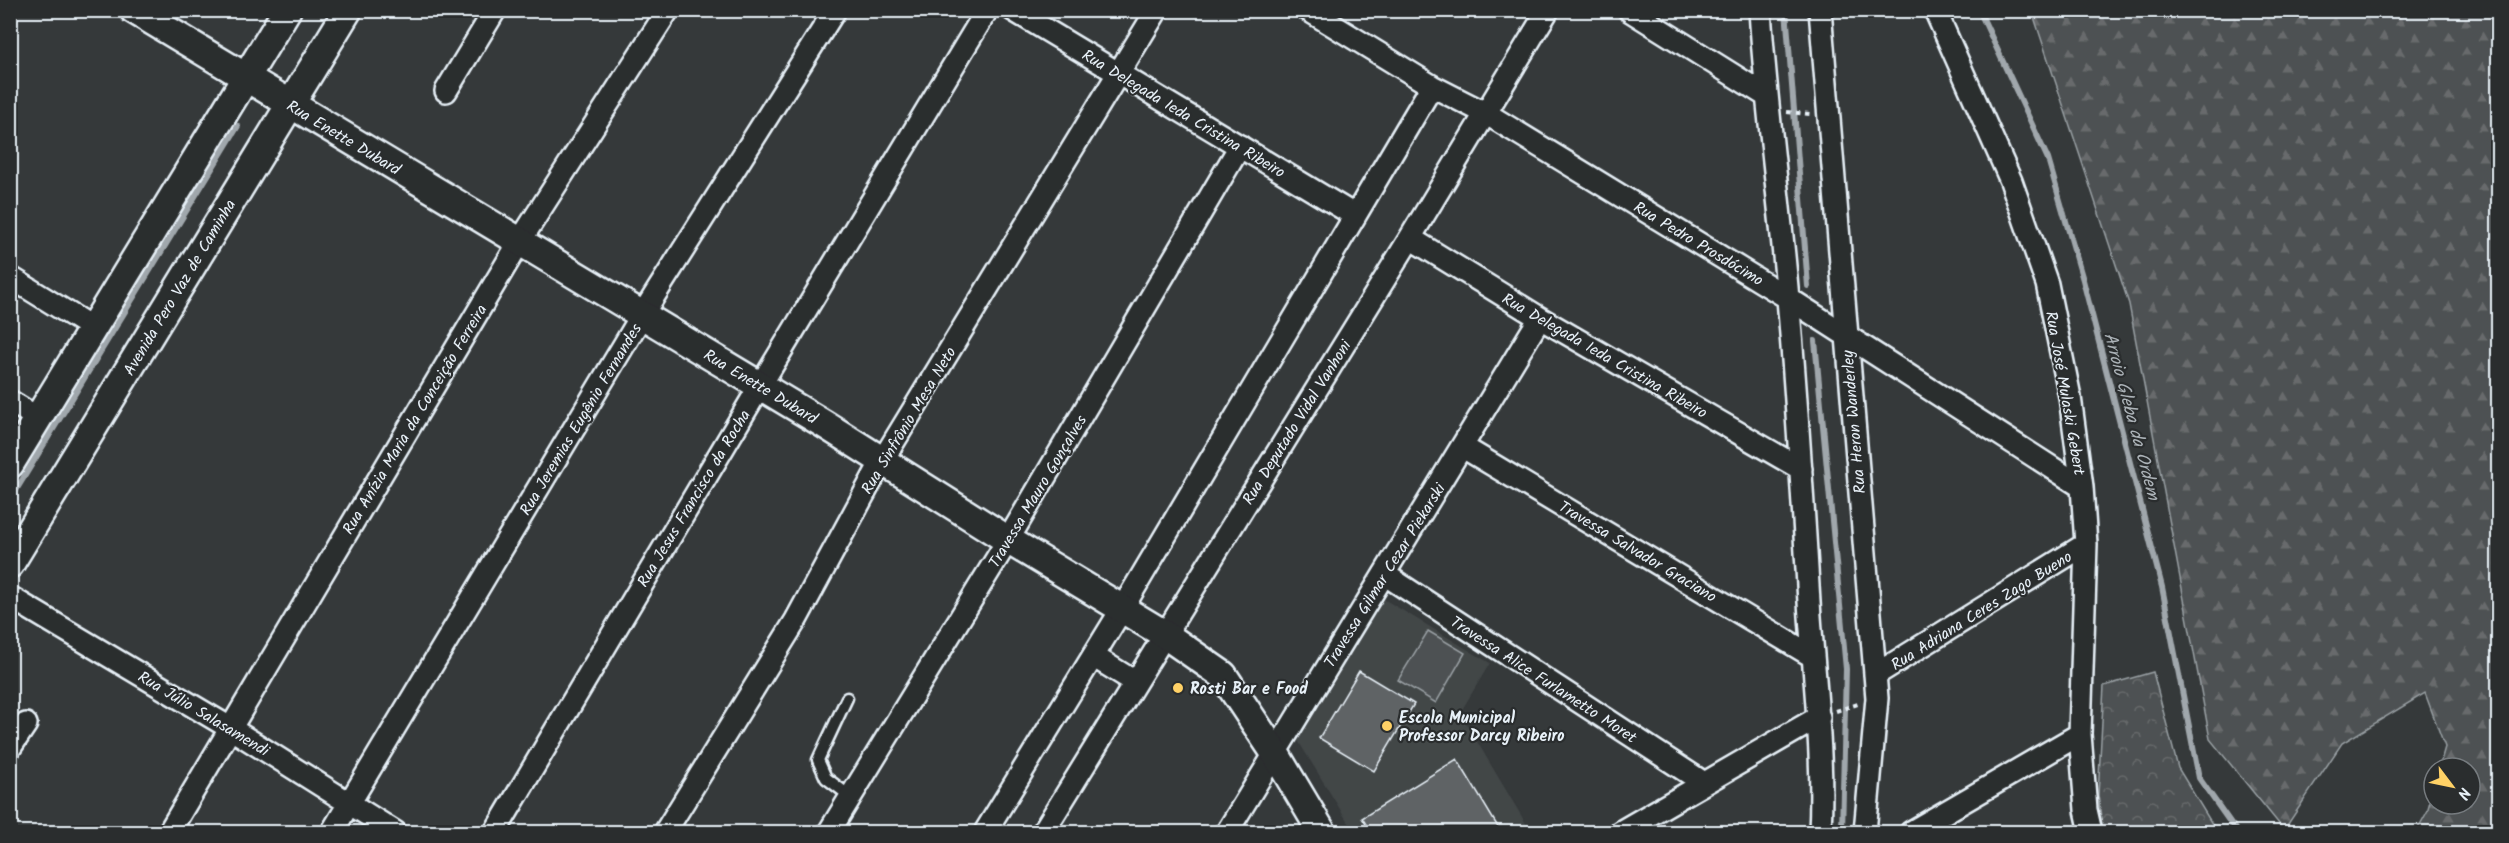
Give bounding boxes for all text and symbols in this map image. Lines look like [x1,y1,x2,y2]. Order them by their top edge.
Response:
street label: Rua Delegada Ieda Cristina Ribeiro [1077,43,1290,185]
street label: Rua Enette Dubard [281,94,406,183]
street label: Avenida Pero Vaz de Caminha [118,195,243,381]
street label: Rua Pedro Prosdócimo [1628,195,1768,293]
street label: Rua Delegada Ieda Cristina Ribeiro [1497,287,1712,426]
street label: Rua Anízia Maria da Conceição Ferreira [336,300,494,540]
street label: Rua José Mulaski Gebert [2038,309,2091,478]
street label: Rua Jeremias Eugênio Fernandes [514,319,649,521]
water label: Arroio Gleba da Ordem [2094,329,2167,505]
street label: Rua Deputado Vidal Vanhoni [1236,335,1359,510]
street label: Rua Sinfrônio Mesa Neto [855,342,963,499]
street label: Rua Enette Dubard [698,343,823,432]
street label: Rua Heron Wanderley [1836,349,1873,495]
street label: Rua Jesus Francisco da Rocha [631,405,757,592]
street label: Travessa Mauro Gonçalves [983,410,1094,573]
street label: Travessa Gilmar Cezar Piekarski [1318,478,1453,673]
street label: Travessa Salvador Graciano [1553,495,1721,610]
street label: Rua Adriana Ceres Zago Bueno [1886,545,2077,677]
street label: Travessa Alice Furlametto Moret [1445,610,1642,751]
street label: Rua Júlio Salasamendi [133,665,275,764]
place label: Rosti Bar e Food [1190,677,1308,702]
marker: Rosti Bar e Food [1171,681,1185,695]
place label: Escola Municipal Professor Darcy Ribeiro [1399,706,1565,749]
marker: Escola Municipal Professor Darcy Ribeiro [1380,719,1394,733]
north arrow [2422,756,2482,816]
text: N [2450,782,2477,804]

